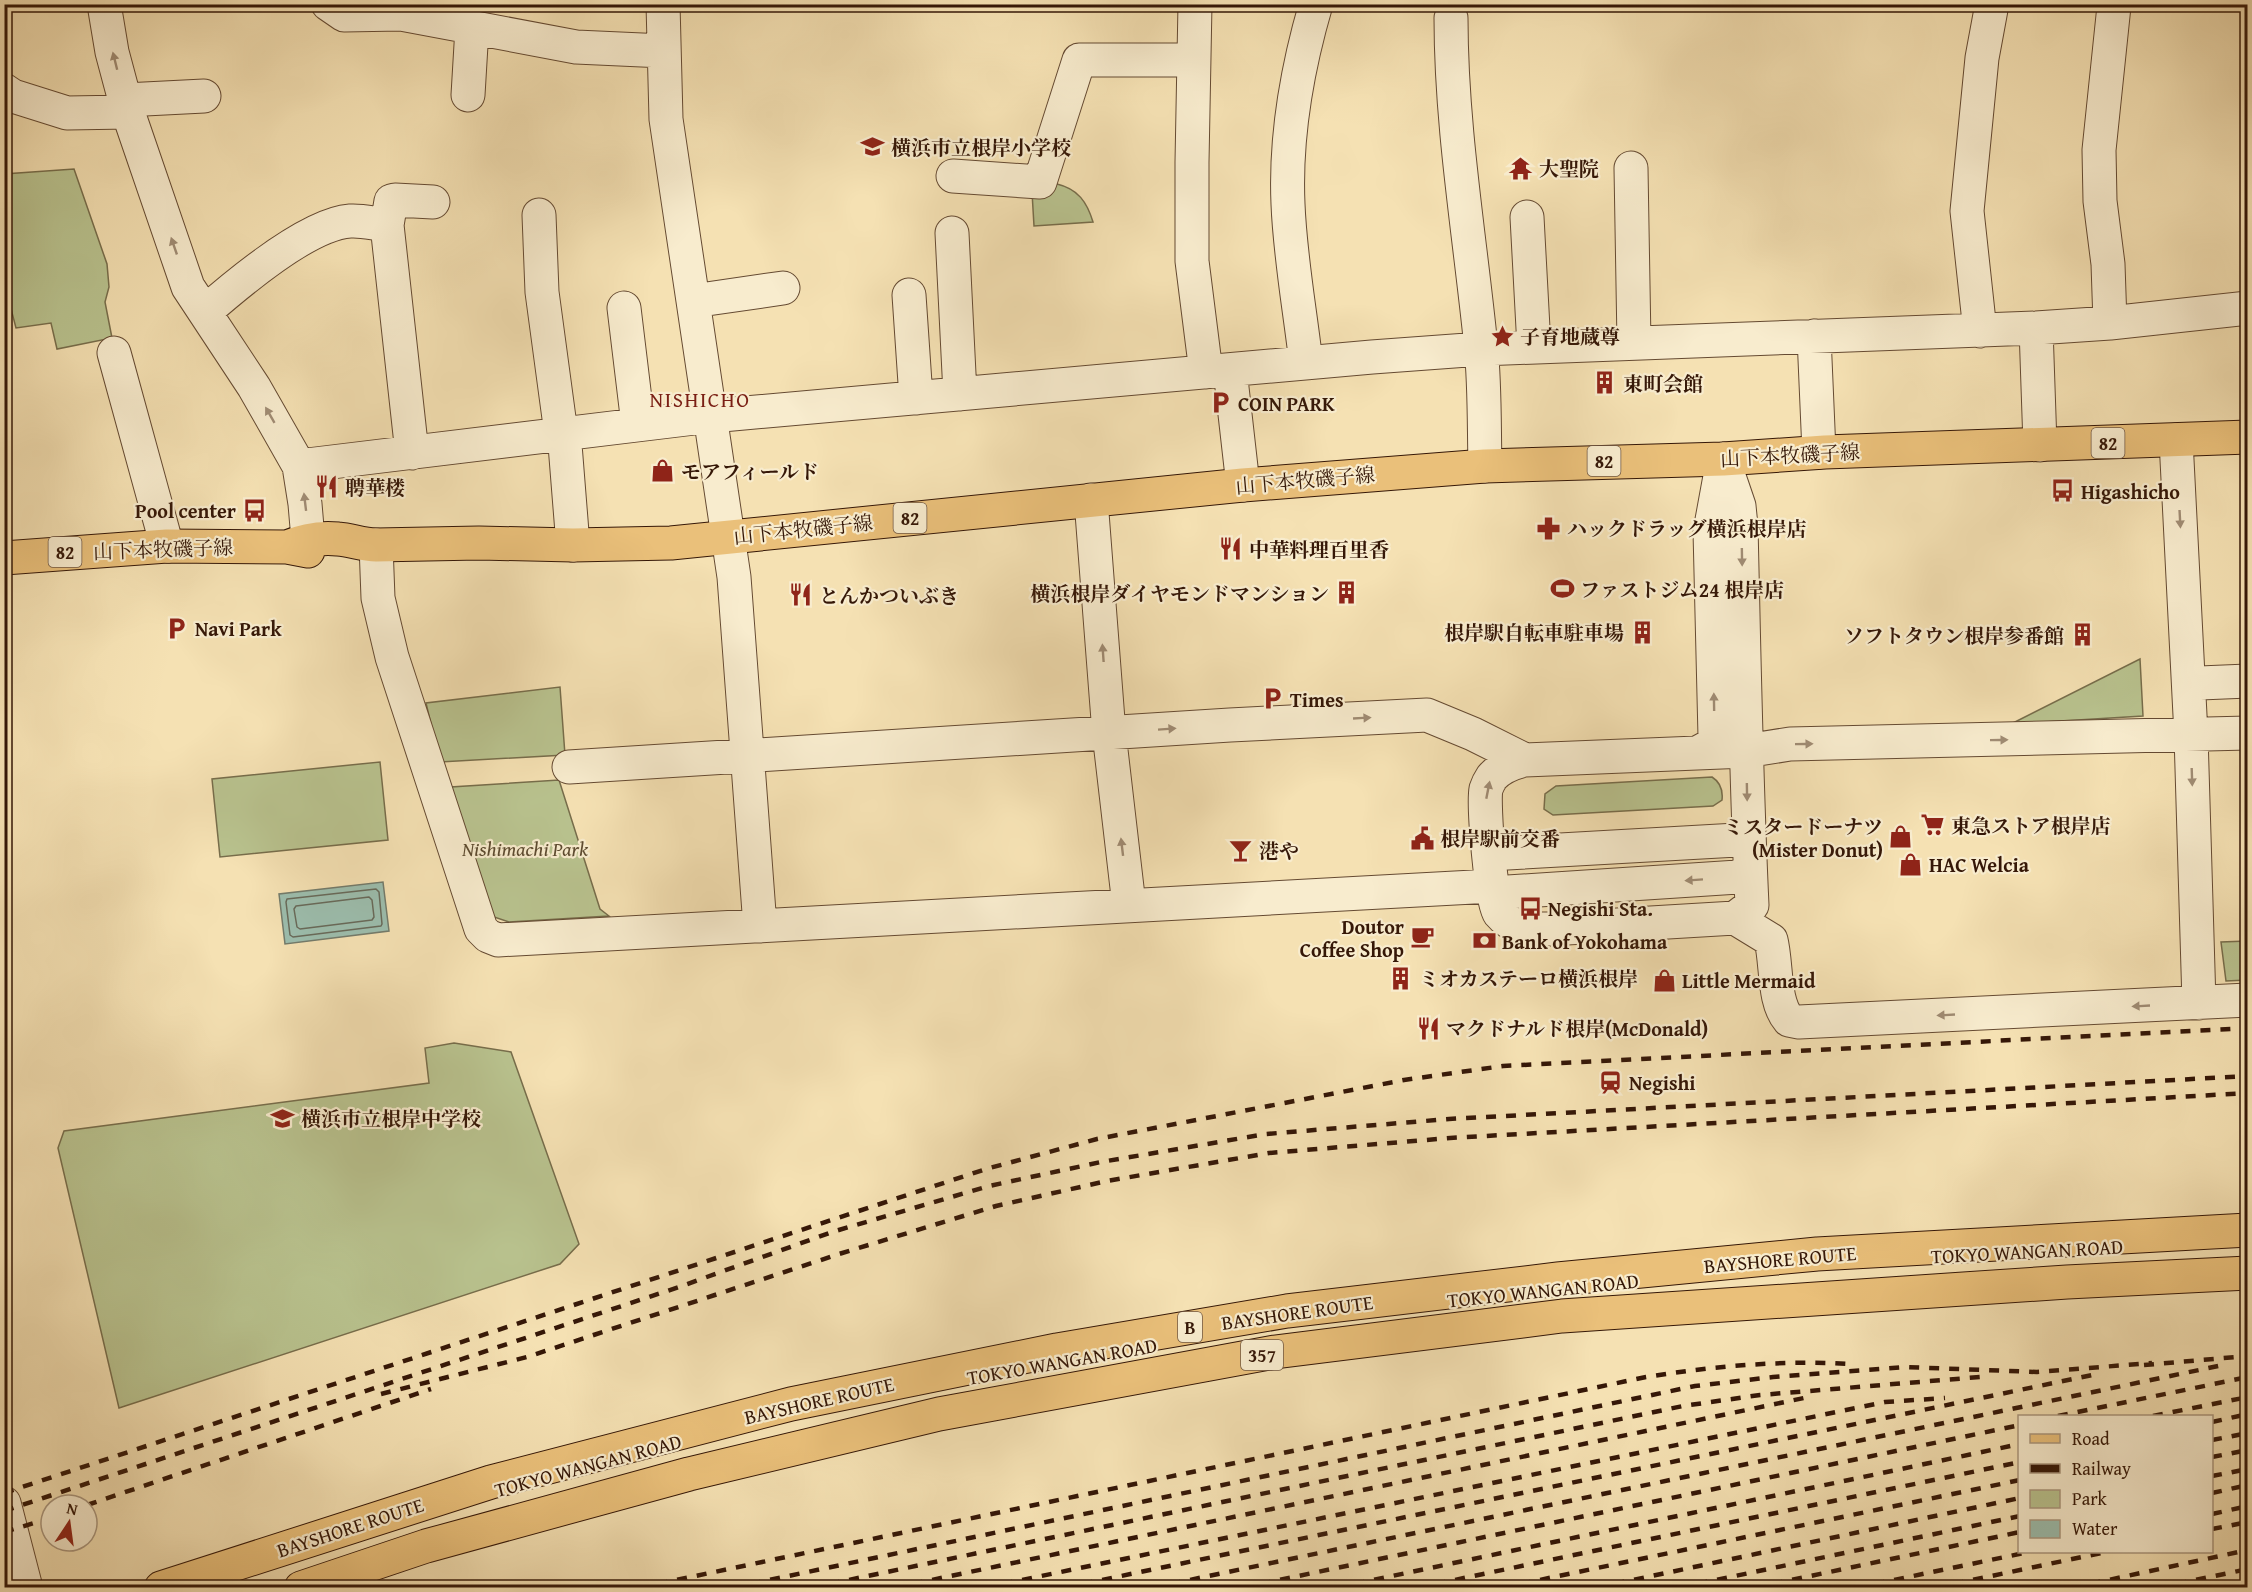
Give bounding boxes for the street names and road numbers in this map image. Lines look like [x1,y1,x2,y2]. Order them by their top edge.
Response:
road number: 82 [2092,428,2124,458]
street label: 山下本牧磯子線 [1719,437,1861,473]
road number: 82 [1588,446,1620,476]
street label: 山下本牧磯子線 [1234,459,1376,501]
road number: 82 [894,503,926,533]
street label: 山下本牧磯子線 [732,507,874,551]
street label: 山下本牧磯子線 [93,532,233,566]
road number: 82 [48,537,82,567]
street label: TOKYO WANGAN ROAD [1930,1231,2124,1271]
street label: BAYSHORE ROUTE [1703,1238,1857,1280]
street label: TOKYO WANGAN ROAD [1446,1266,1640,1314]
street label: BAYSHORE ROUTE [1219,1287,1375,1337]
road number: B [1178,1312,1202,1342]
street label: TOKYO WANGAN ROAD [965,1330,1159,1392]
road number: 357 [1241,1340,1283,1370]
street label: BAYSHORE ROUTE [741,1369,897,1431]
street label: TOKYO WANGAN ROAD [491,1426,685,1504]
street label: BAYSHORE ROUTE [273,1490,427,1564]

